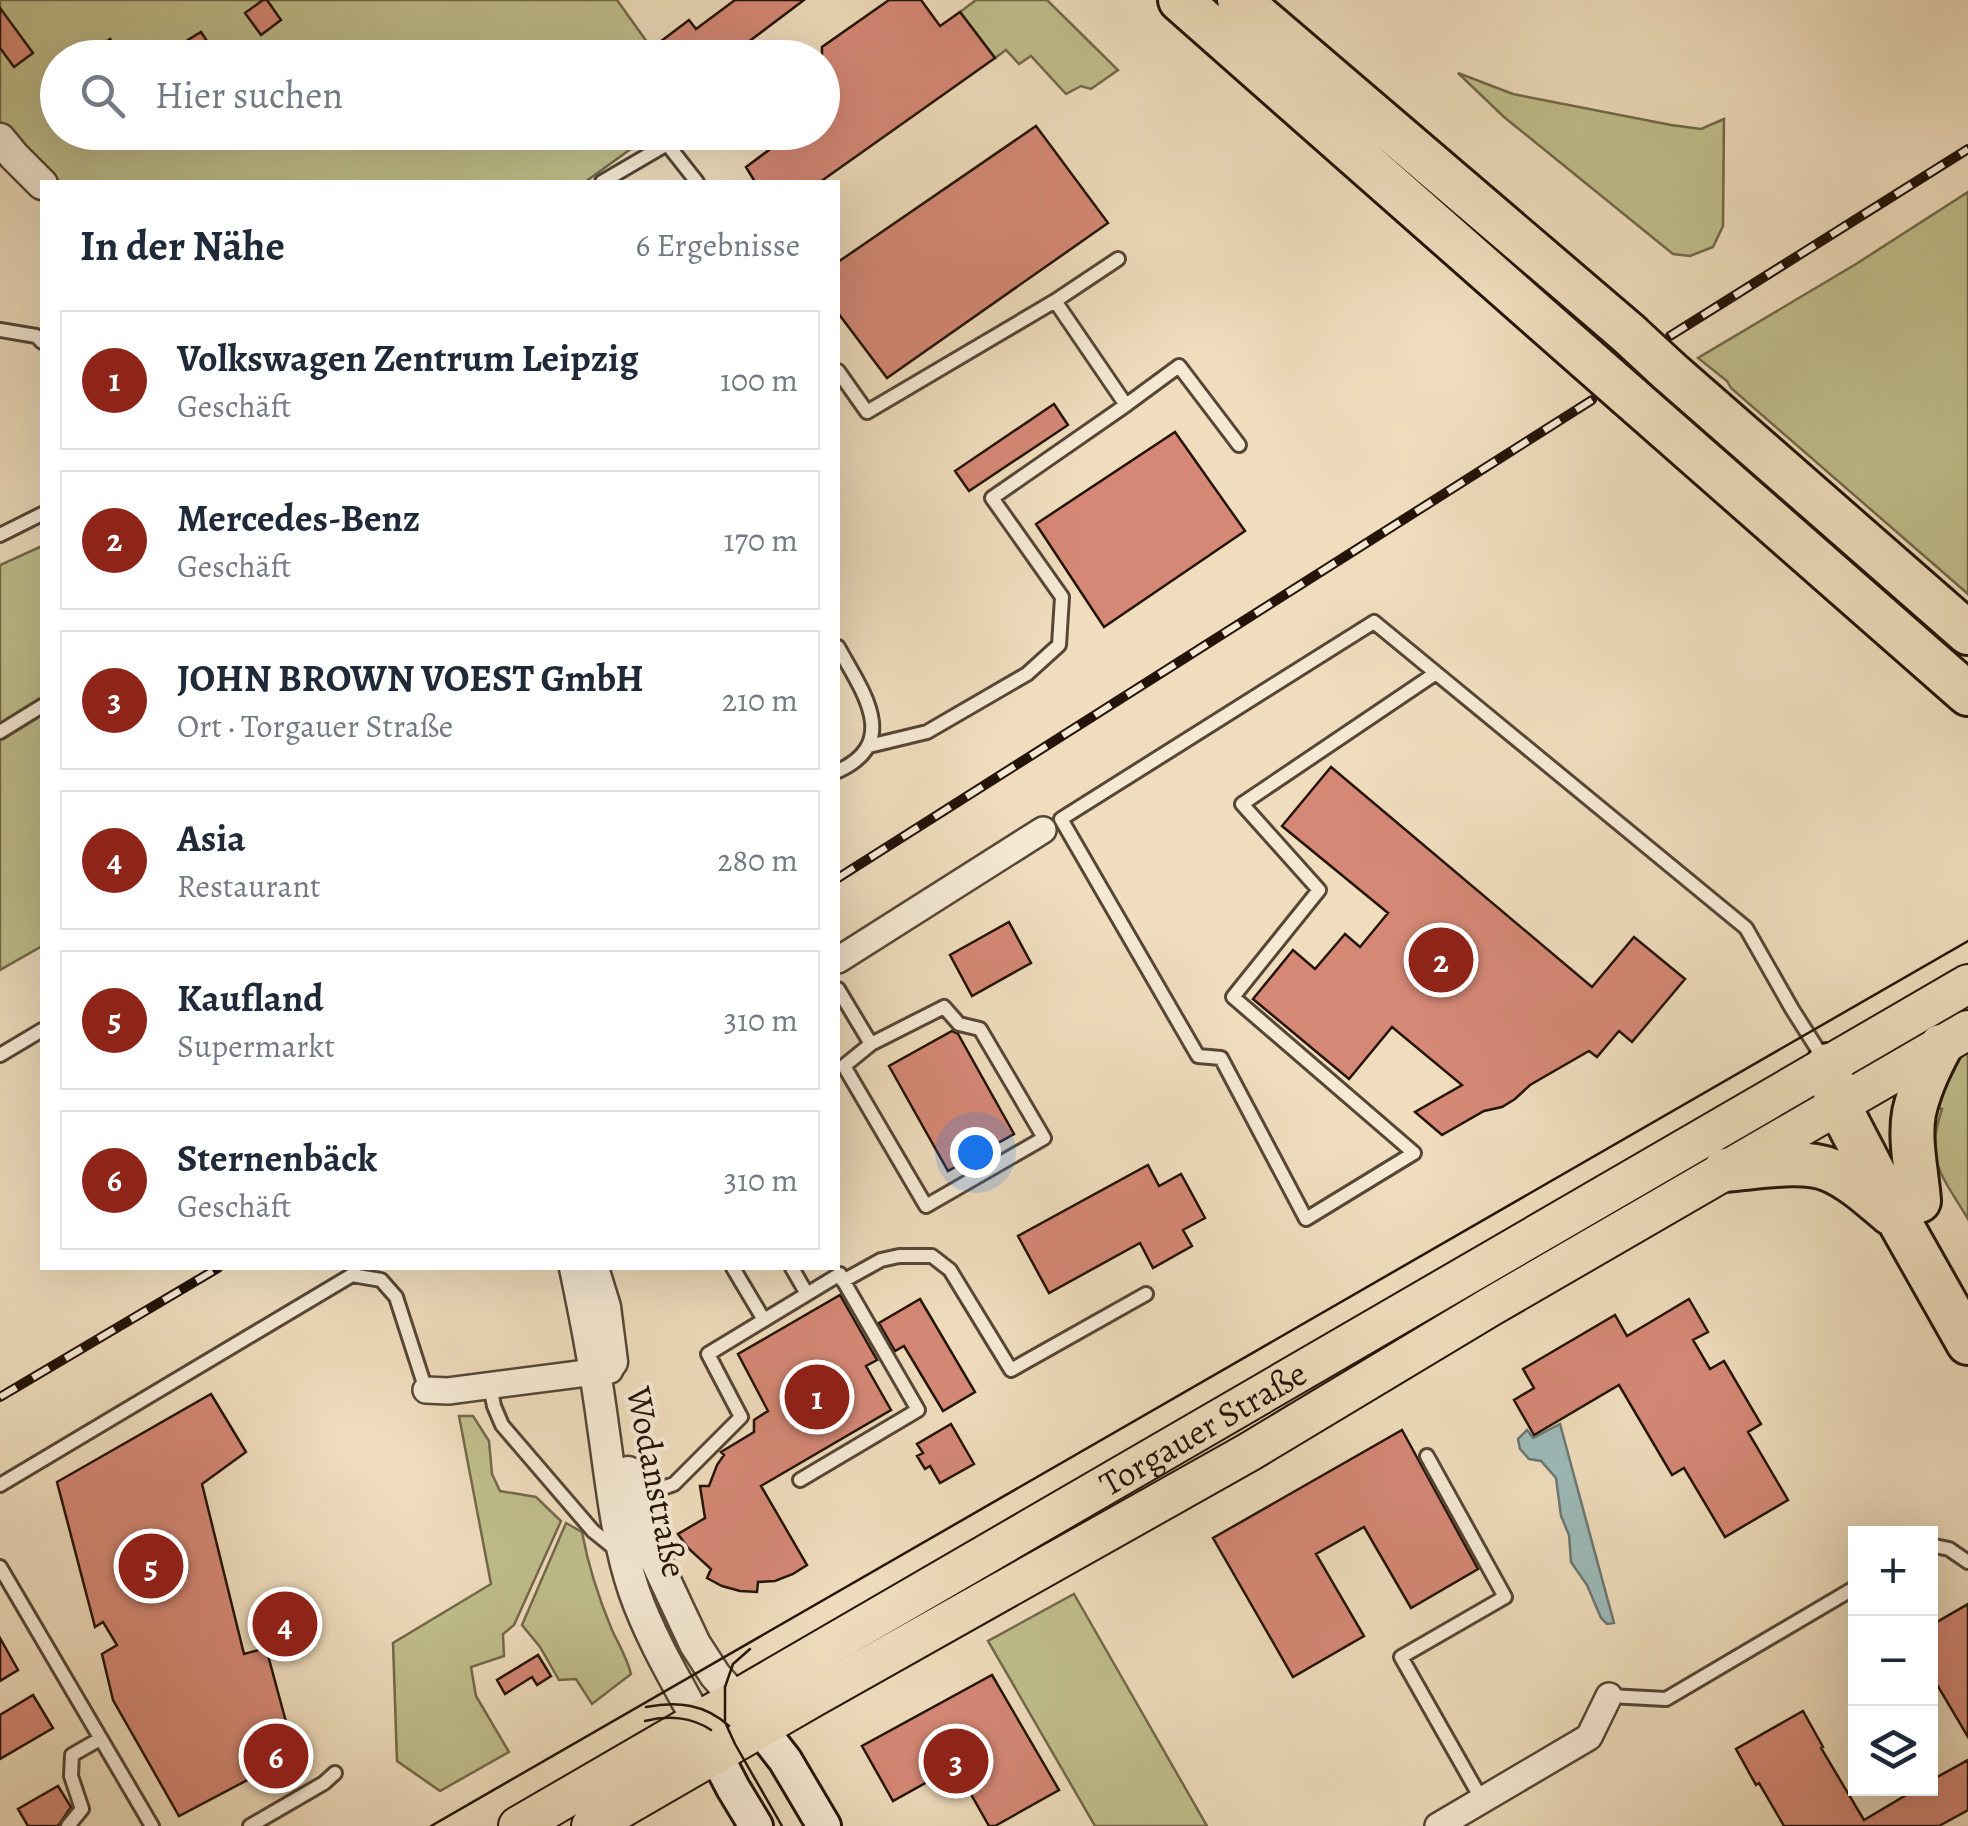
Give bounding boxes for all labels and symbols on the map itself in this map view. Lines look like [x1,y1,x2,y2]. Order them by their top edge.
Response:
pin: 2 [1408,922,1474,998]
your location [950,1127,1001,1178]
street label: Torgauer Straße [1090,1349,1315,1507]
pin: 1 [784,1360,850,1434]
street label: Wodanstraße [615,1382,699,1581]
pin: 5 [118,1528,184,1604]
pin: 4 [252,1586,318,1662]
pin: 6 [244,1718,308,1794]
pin: 3 [924,1724,988,1798]

